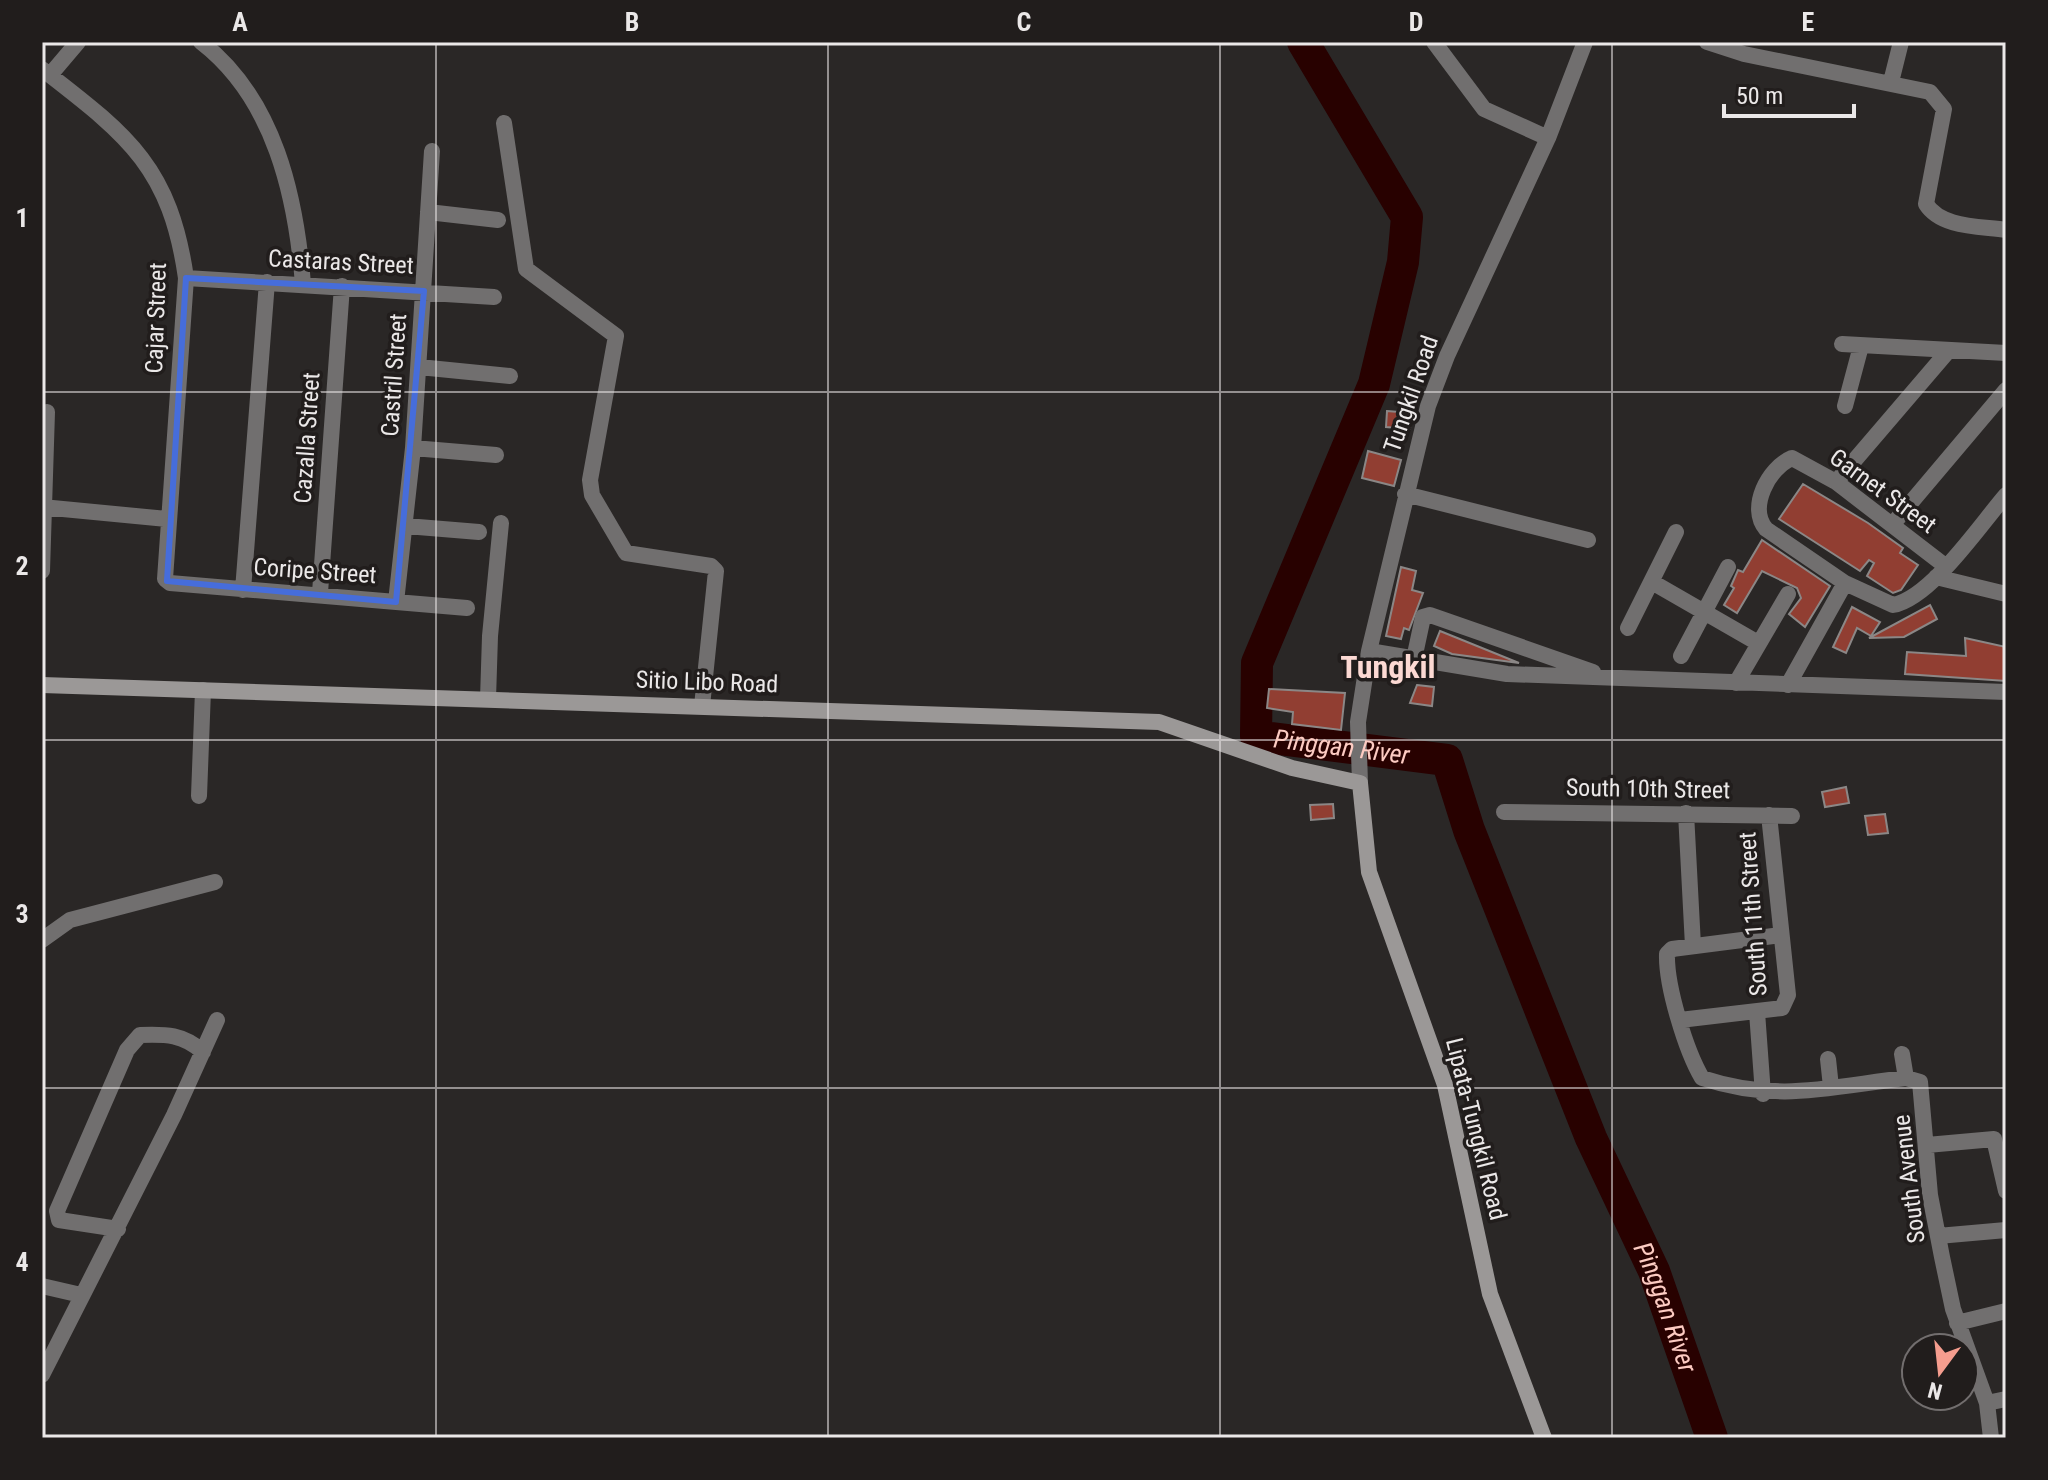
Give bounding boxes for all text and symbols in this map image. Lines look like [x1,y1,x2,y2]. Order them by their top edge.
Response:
text: A [232,7,248,37]
text: B [625,7,639,37]
text: C [1017,7,1032,37]
text: D [1409,7,1423,37]
text: E [1802,7,1815,37]
scale bar [1724,68,1854,118]
text: 50 m [1736,82,1783,110]
text: 1 [15,203,29,233]
street label: Castaras Street [268,244,414,280]
street label: Cajar Street [140,262,172,374]
street label: Castril Street [376,313,412,437]
street label: Tungkil Road [1378,332,1444,456]
street label: Cazalla Street [288,371,326,505]
street label: Garnet Street [1824,443,1942,539]
text: 2 [15,551,29,581]
street label: Coripe Street [253,553,377,589]
district label: Tungkil [1340,648,1436,686]
street label: Sitio Libo Road [635,666,779,698]
water label: Pinggan River [1272,723,1413,770]
street label: South 10th Street [1566,774,1730,804]
street label: South 11th Street [1733,831,1773,997]
text: 3 [15,899,29,929]
street label: Lipata-Tungkil Road [1440,1035,1512,1223]
street label: South Avenue [1887,1113,1931,1245]
water label: Pinggan River [1627,1237,1703,1378]
text: 4 [15,1247,29,1277]
north arrow [1900,1332,1980,1412]
text: N [1925,1377,1945,1405]

